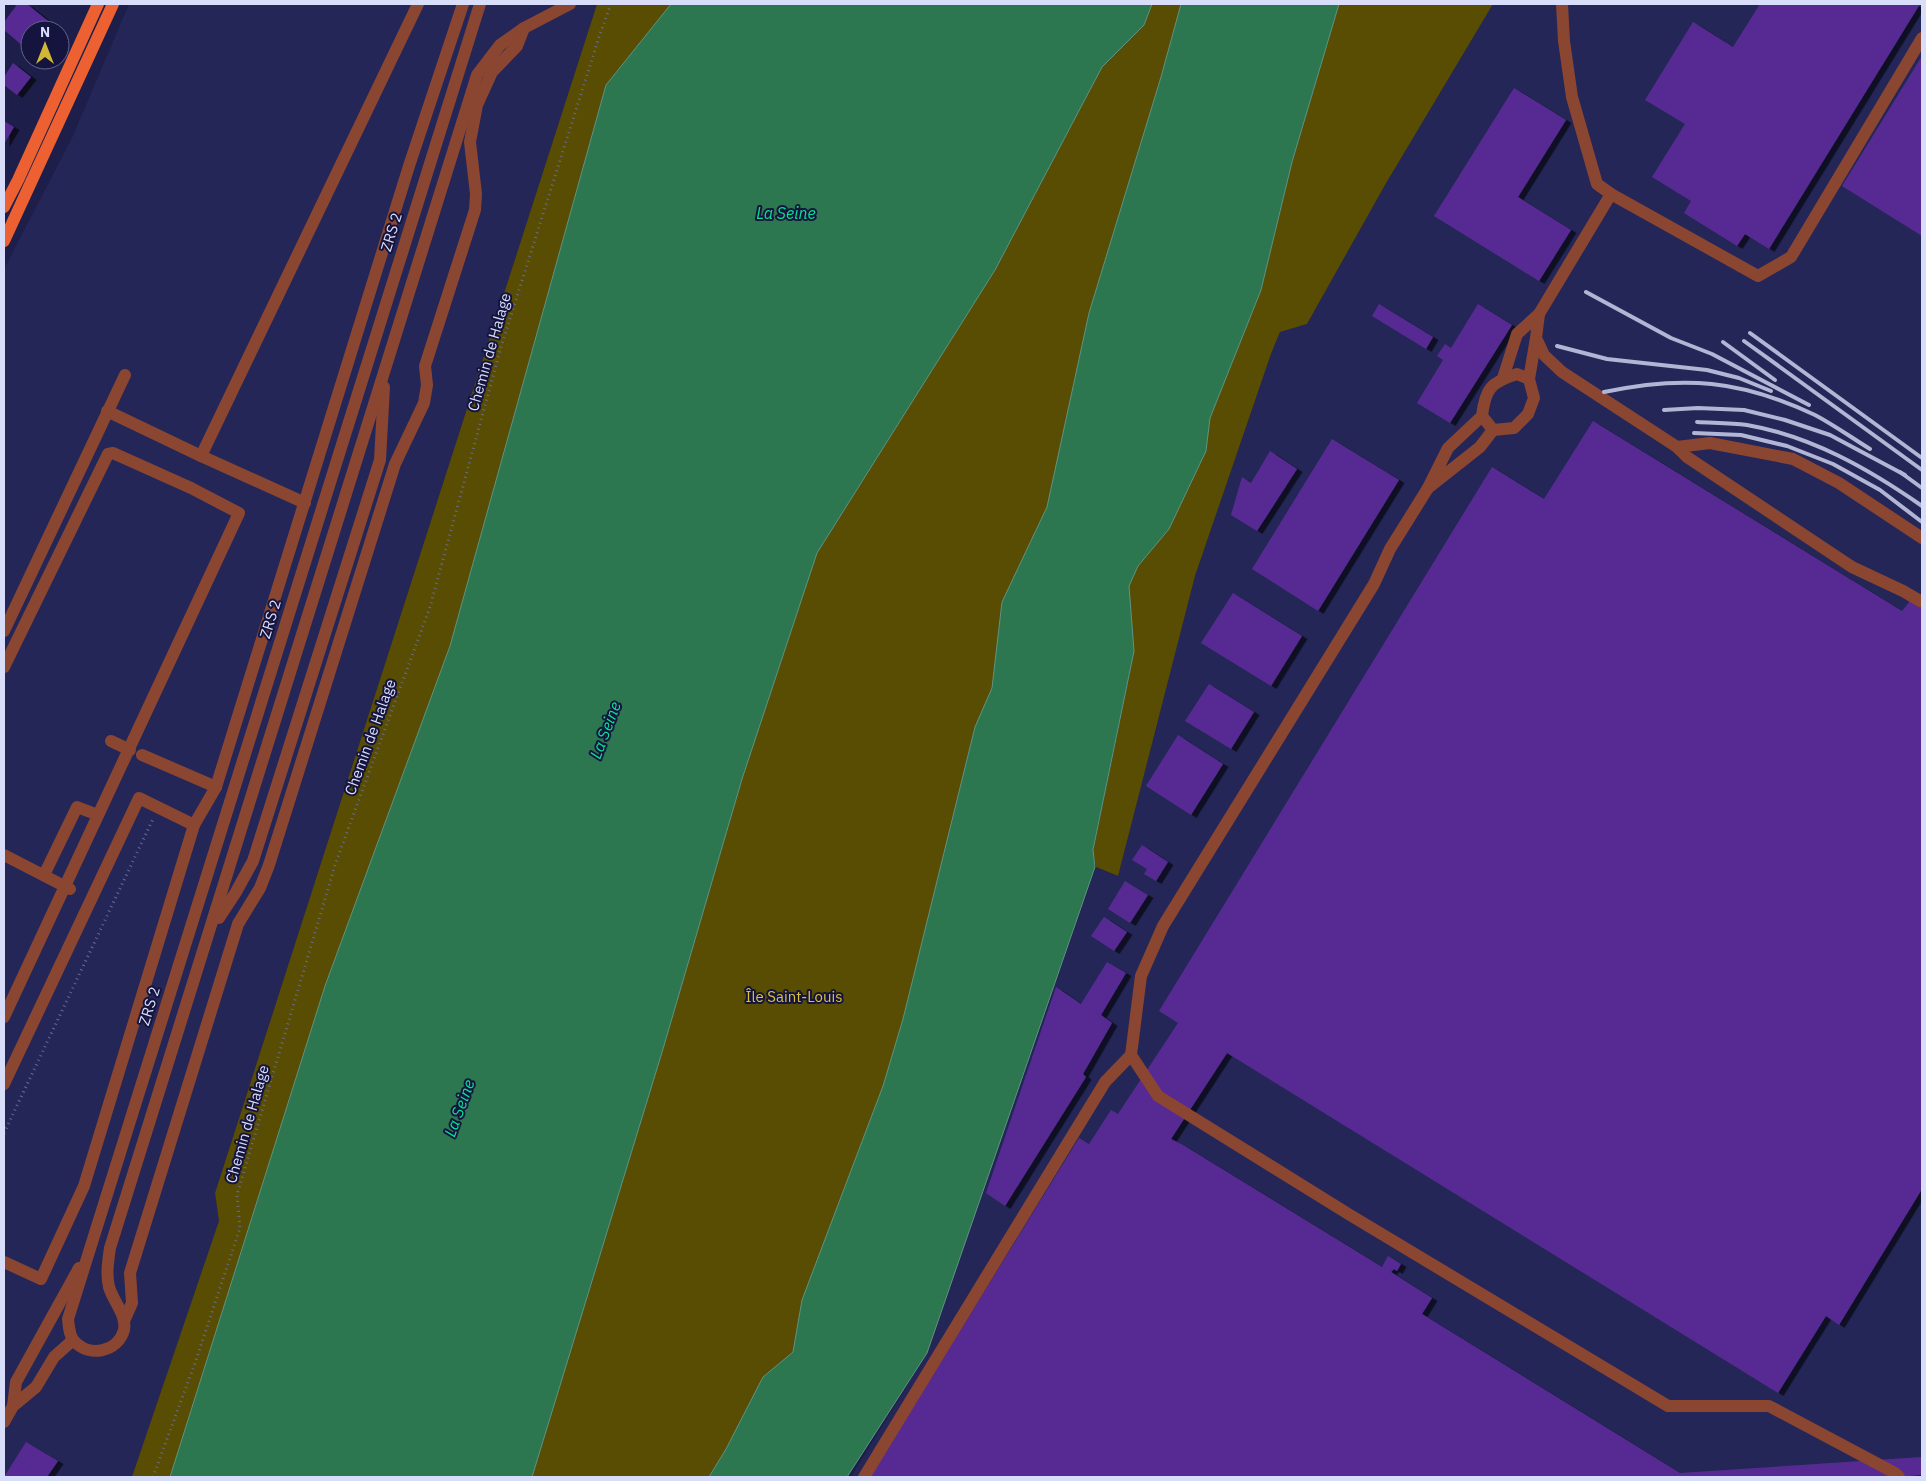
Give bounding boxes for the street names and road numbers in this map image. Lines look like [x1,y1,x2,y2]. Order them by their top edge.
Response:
street label: ZRS 2 [376,210,406,254]
street label: Chemin de Halage [463,291,515,413]
street label: ZRS 2 [255,597,285,641]
street label: Chemin de Halage [340,676,400,798]
street label: ZRS 2 [134,984,164,1028]
street label: Chemin de Halage [221,1063,273,1185]

